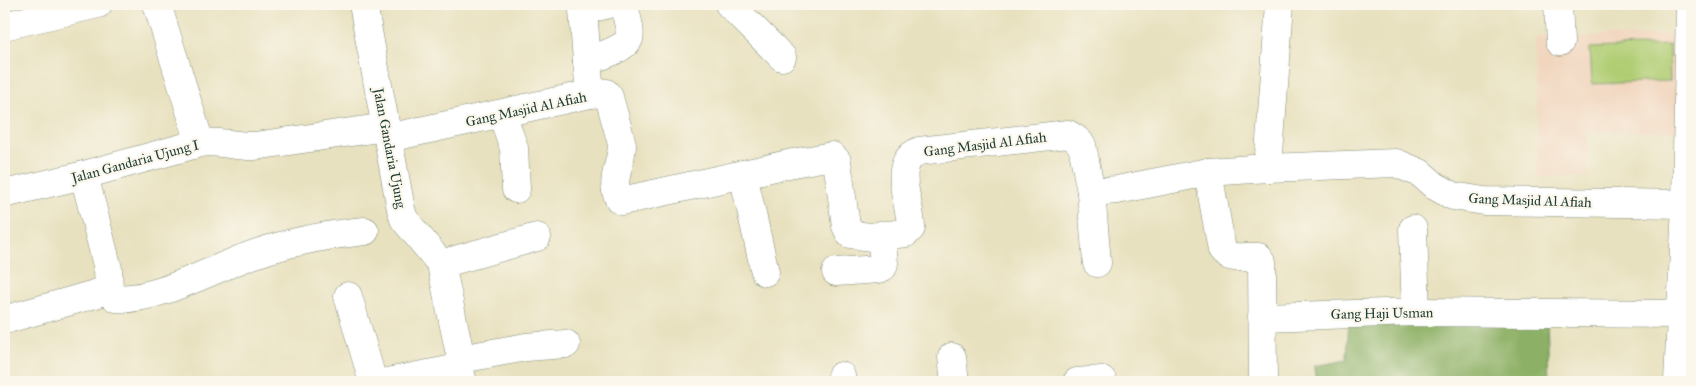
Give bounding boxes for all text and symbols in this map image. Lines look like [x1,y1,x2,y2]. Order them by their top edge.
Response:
street label: Jalan Gandaria Ujung [368,85,410,210]
street label: Gang Masjid Al Afiah [464,88,588,131]
street label: Gang Masjid Al Afiah [923,129,1048,160]
street label: Jalan Gandaria Ujung I [68,136,201,188]
street label: Gang Masjid Al Afiah [1468,190,1592,211]
street label: Gang Haji Usman [1331,304,1434,323]

